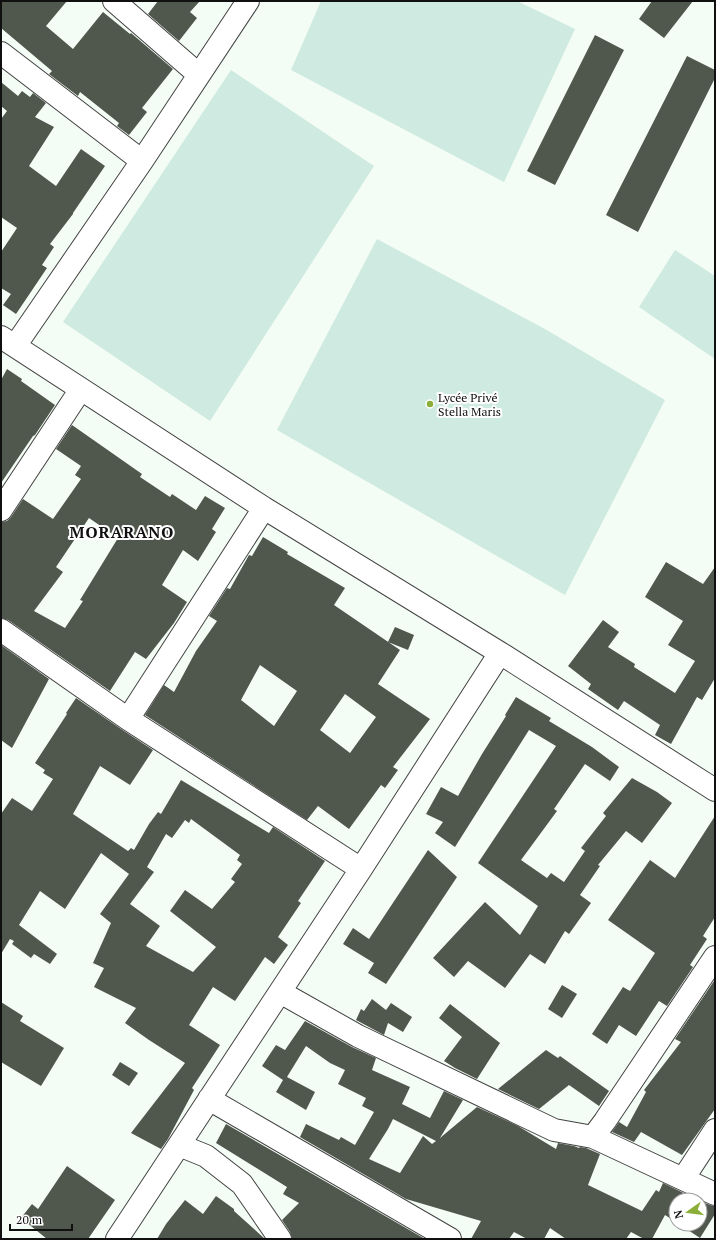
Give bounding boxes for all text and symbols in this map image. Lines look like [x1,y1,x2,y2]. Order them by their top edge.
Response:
place label: Lycée Privé Stella Maris [438,390,501,419]
marker: Lycée Privé Stella Maris [425,399,435,409]
district label: MORARANO [70,521,174,543]
north arrow [668,1192,708,1232]
scale bar [10,1206,72,1232]
text: N [670,1208,686,1220]
text: 20 m [16,1212,43,1227]

